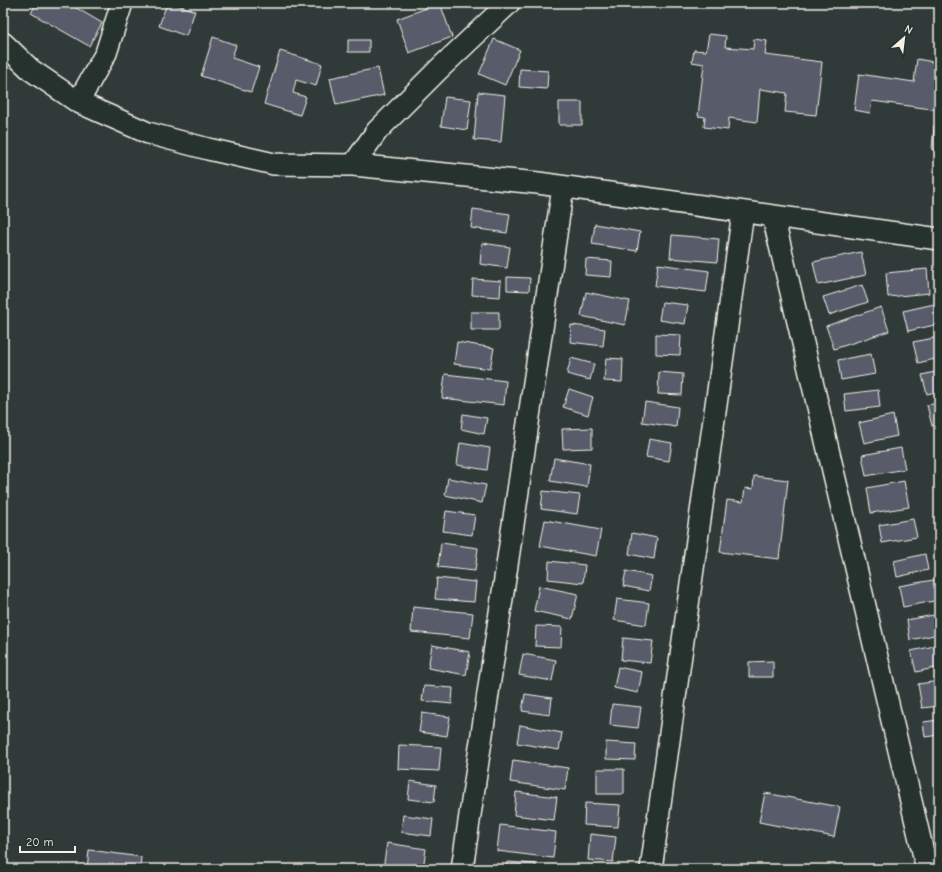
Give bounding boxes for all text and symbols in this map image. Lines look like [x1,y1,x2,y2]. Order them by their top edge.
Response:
north arrow [884,18,924,58]
text: N [902,22,915,37]
scale bar [20,828,75,854]
text: 20 m [26,835,54,849]

